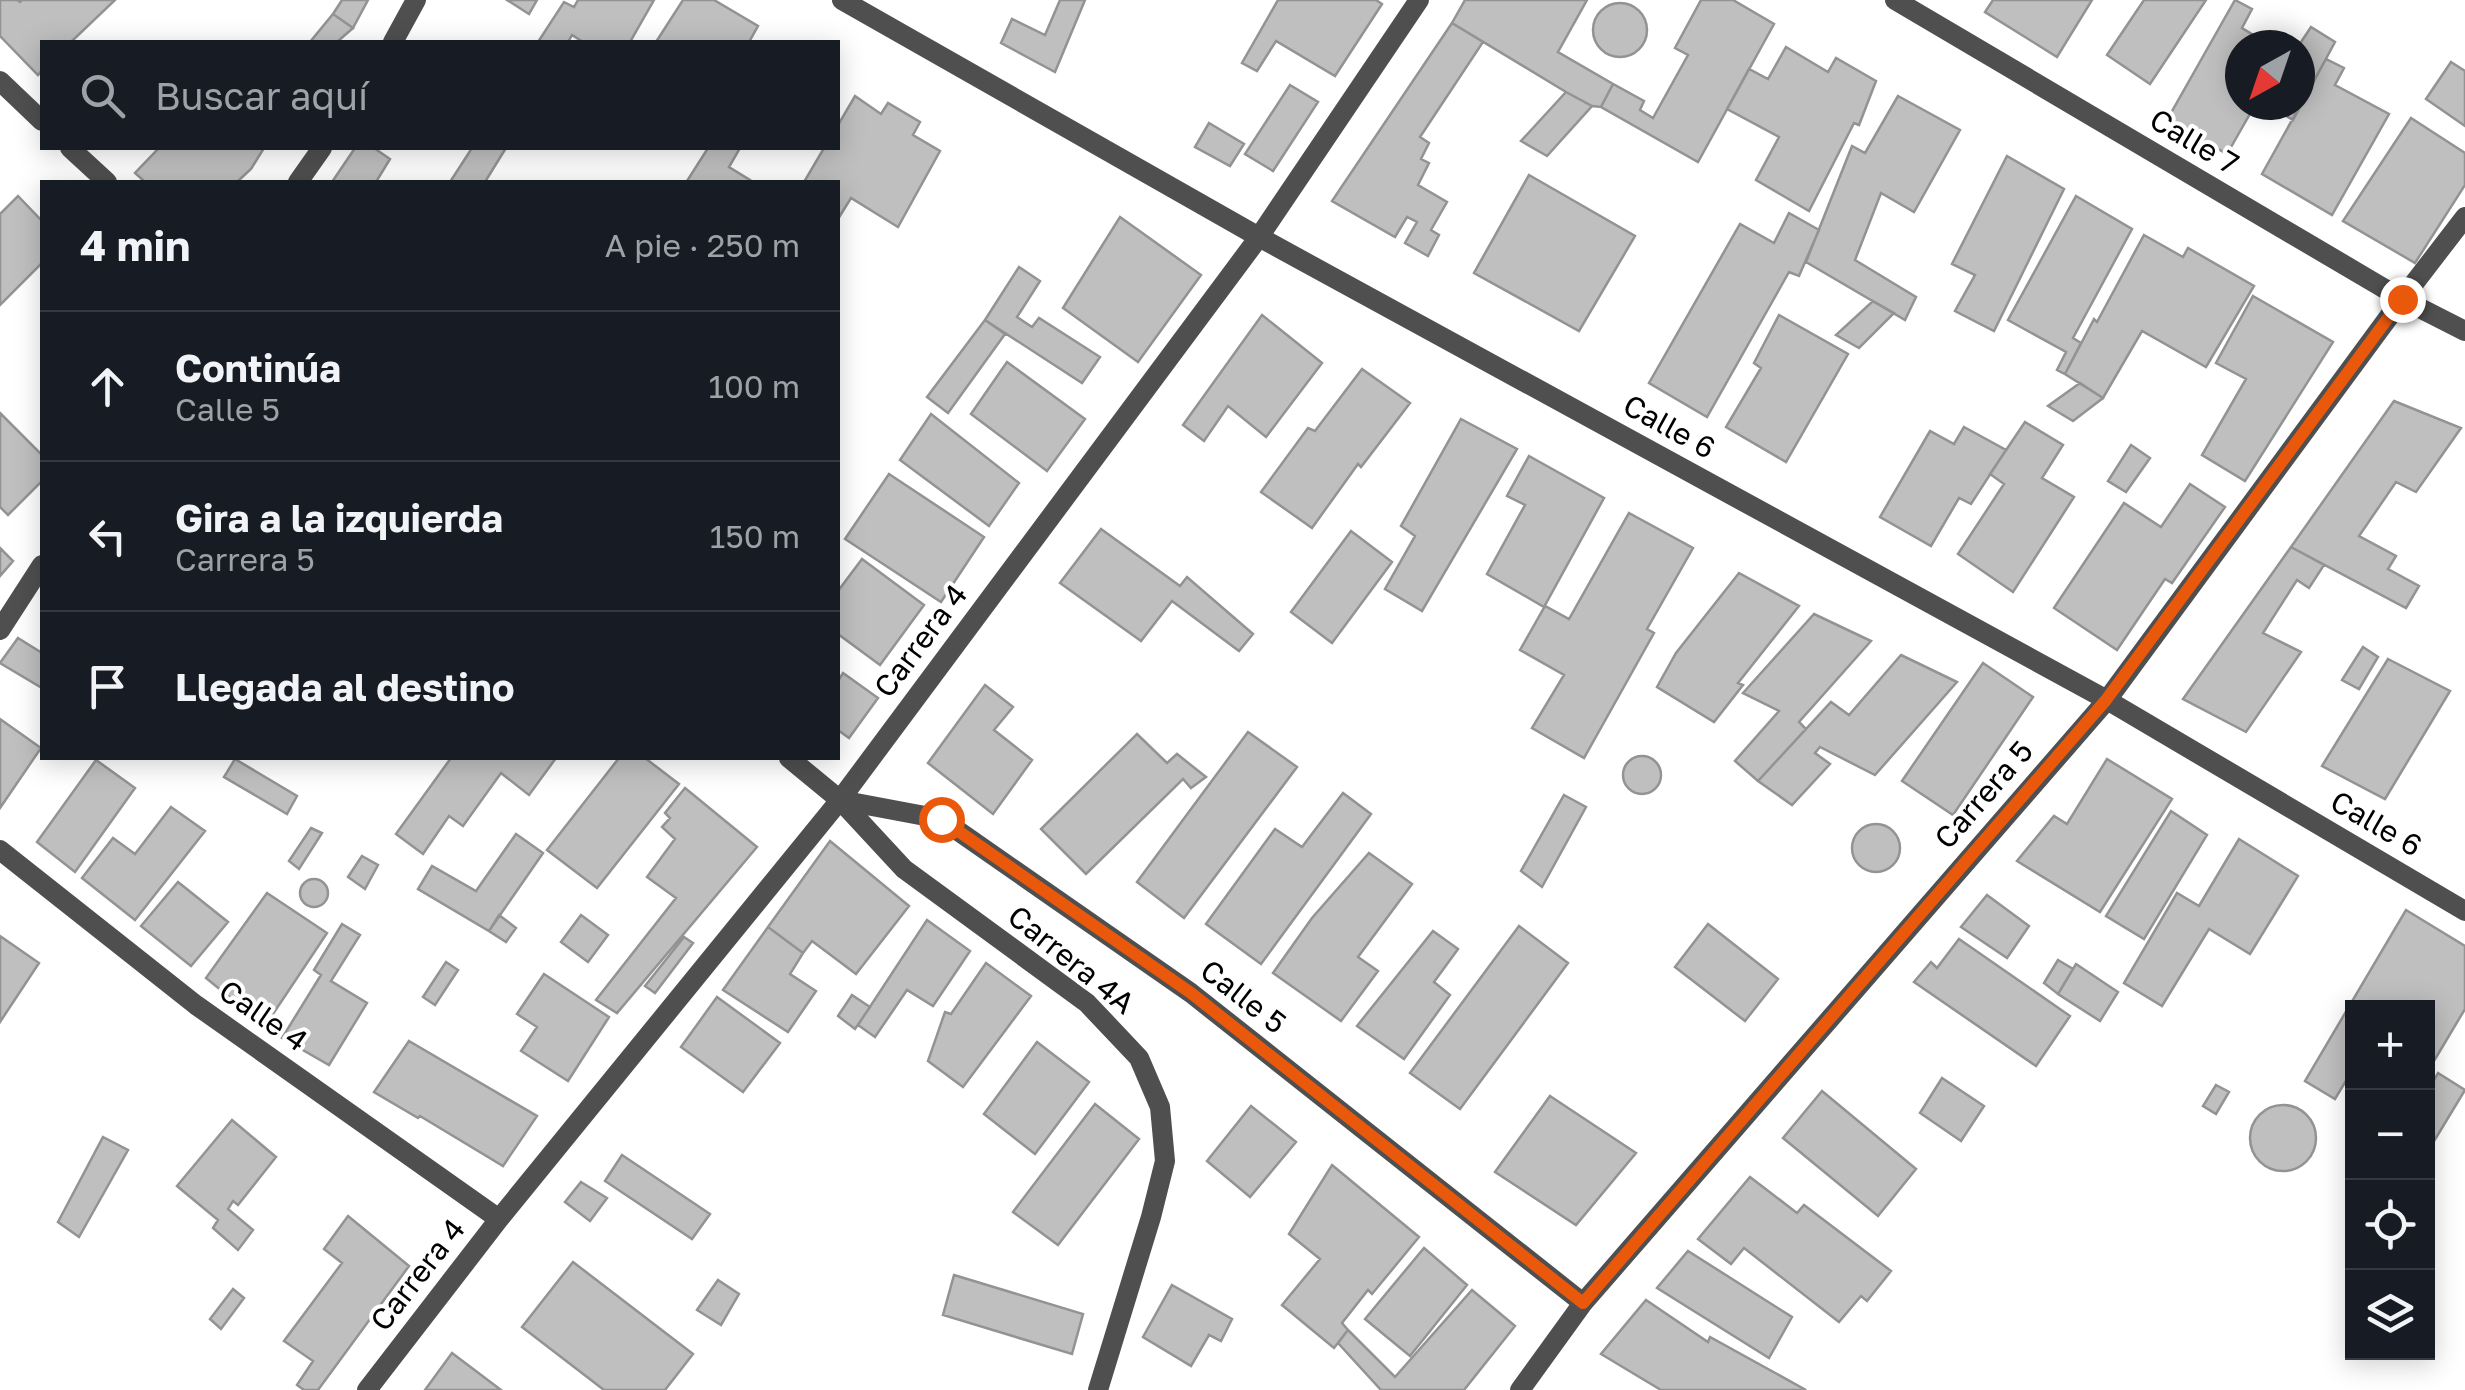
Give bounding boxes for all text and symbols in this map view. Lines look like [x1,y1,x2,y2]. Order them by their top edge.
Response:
north arrow [2225,30,2315,120]
search box [40,40,840,150]
icon: search [75,68,130,123]
text: Buscar aquí [155,73,368,118]
street label: Calle 7 [2144,101,2245,182]
text: 4 min [80,220,190,270]
text: A pie · 250 m [605,226,800,264]
route end [2380,277,2426,323]
text: Continúa [175,345,341,390]
icon: ahead [80,359,135,414]
text: 100 m [708,367,800,405]
street label: Calle 6 [1617,386,1722,466]
text: Calle 5 [175,390,280,428]
text: Gira a la izquierda [175,495,503,540]
icon: left [80,509,135,564]
text: 150 m [710,517,800,555]
text: Carrera 5 [175,540,315,578]
street label: Carrera 4 [866,577,974,704]
icon: arrive [80,659,135,714]
text: Llegada al destino [175,664,515,709]
street label: Carrera 5 [1927,733,2040,856]
street label: Calle 6 [2324,783,2429,864]
route start [919,797,965,843]
street label: Carrera 4A [1001,897,1142,1021]
street label: Calle 5 [1194,952,1294,1041]
street label: Calle 4 [213,972,315,1058]
map controls [2345,1000,2435,1360]
button: + [2345,1000,2435,1090]
button: − [2345,1090,2435,1180]
button: locate [2345,1180,2435,1270]
street label: Carrera 4 [362,1211,472,1337]
button: layers [2345,1270,2435,1360]

